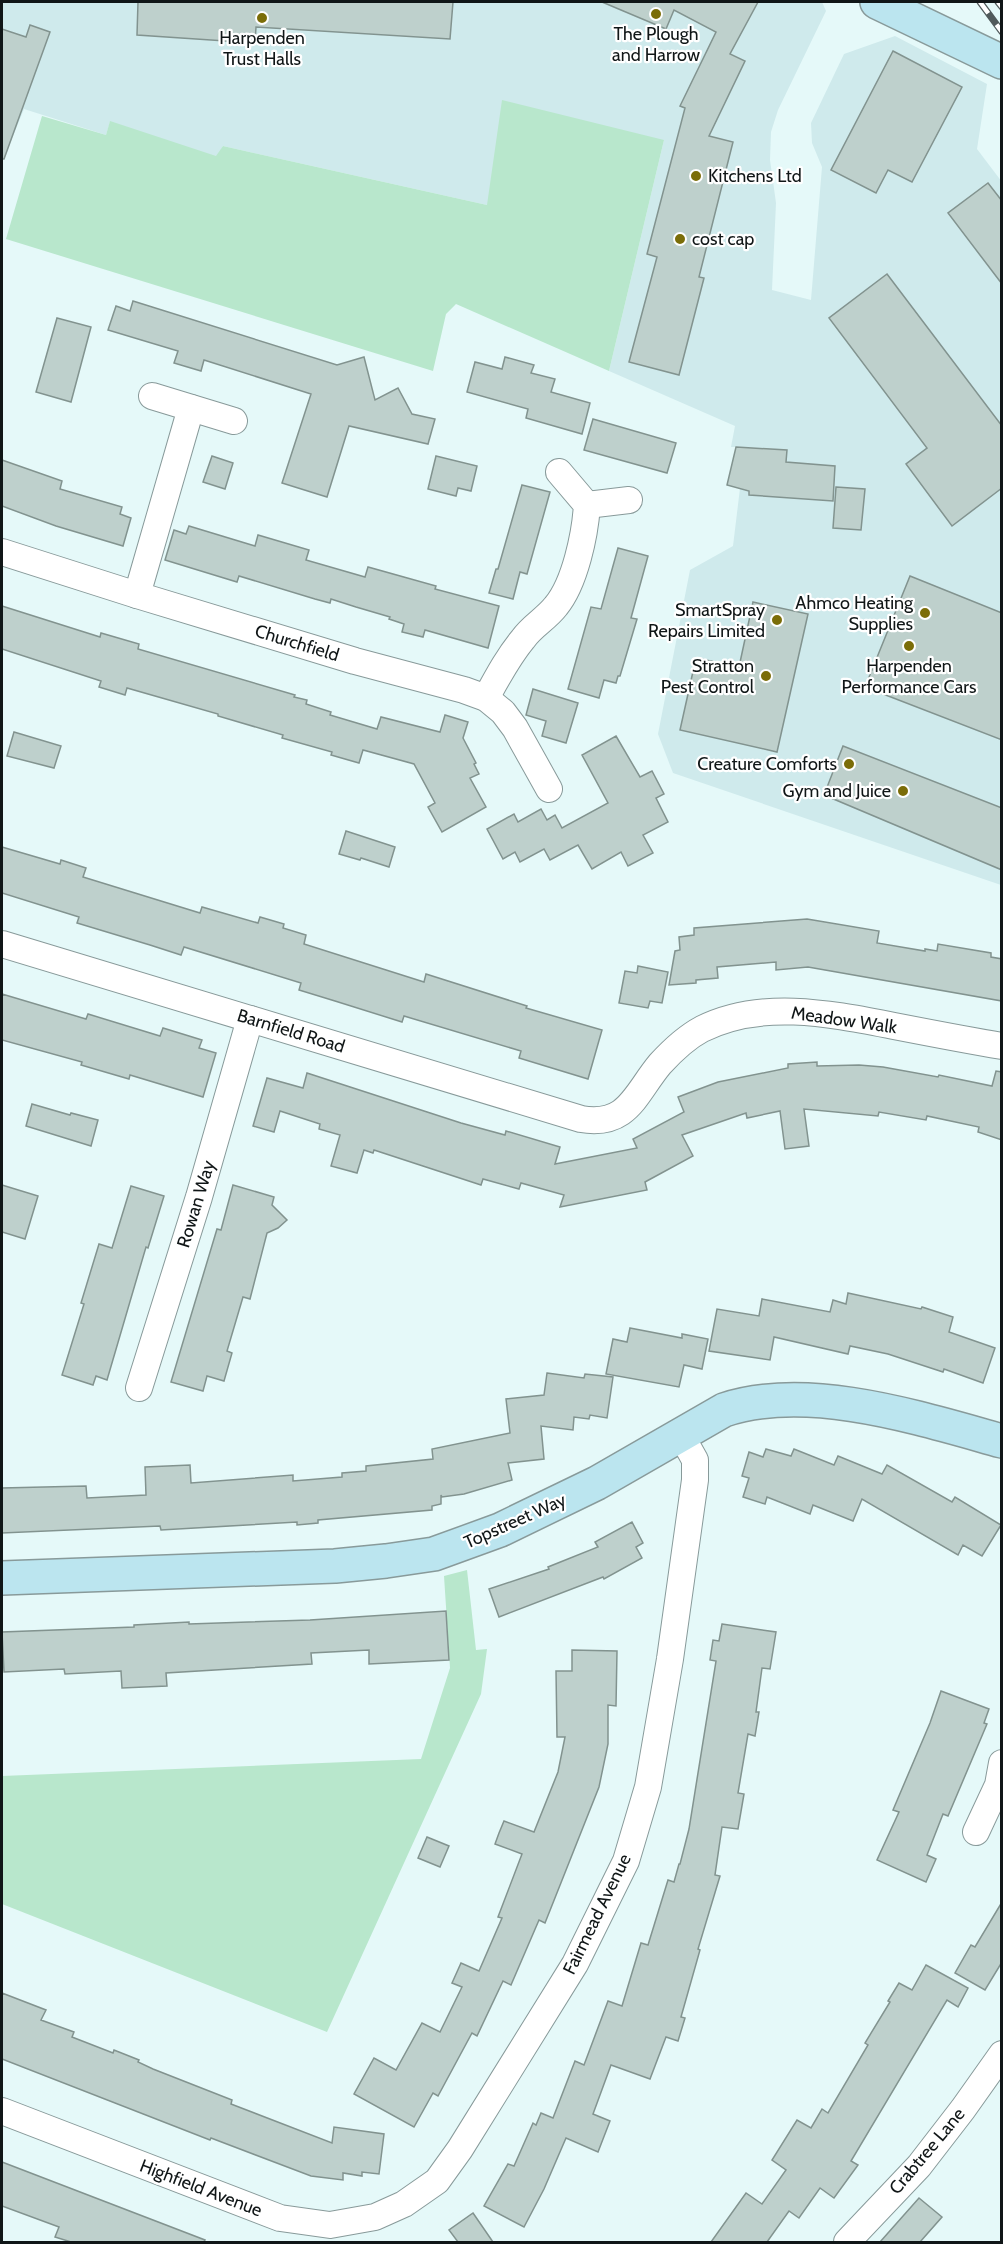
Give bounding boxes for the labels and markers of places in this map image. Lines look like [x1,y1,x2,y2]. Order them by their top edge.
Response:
marker: The Plough and Harrow [649,7,663,21]
marker: Harpenden Trust Halls [255,11,269,25]
place label: The Plough and Harrow [612,23,700,66]
place label: Harpenden Trust Halls [219,27,305,70]
place label: Kitchens Ltd [708,165,802,187]
marker: Kitchens Ltd [689,169,703,183]
place label: cost cap [692,228,754,250]
marker: cost cap [673,232,687,246]
place label: Ahmco Heating Supplies [795,592,914,635]
place label: SmartSpray Repairs Limited [648,599,765,642]
marker: Ahmco Heating Supplies [918,606,932,620]
marker: SmartSpray Repairs Limited [770,613,784,627]
marker: Harpenden Performance Cars [902,639,916,653]
place label: Stratton Pest Control [661,655,755,698]
place label: Harpenden Performance Cars [841,655,977,698]
marker: Stratton Pest Control [759,669,773,683]
place label: Creature Comforts [697,753,837,775]
marker: Creature Comforts [842,757,856,771]
place label: Gym and Juice [783,780,891,802]
marker: Gym and Juice [896,784,910,798]

